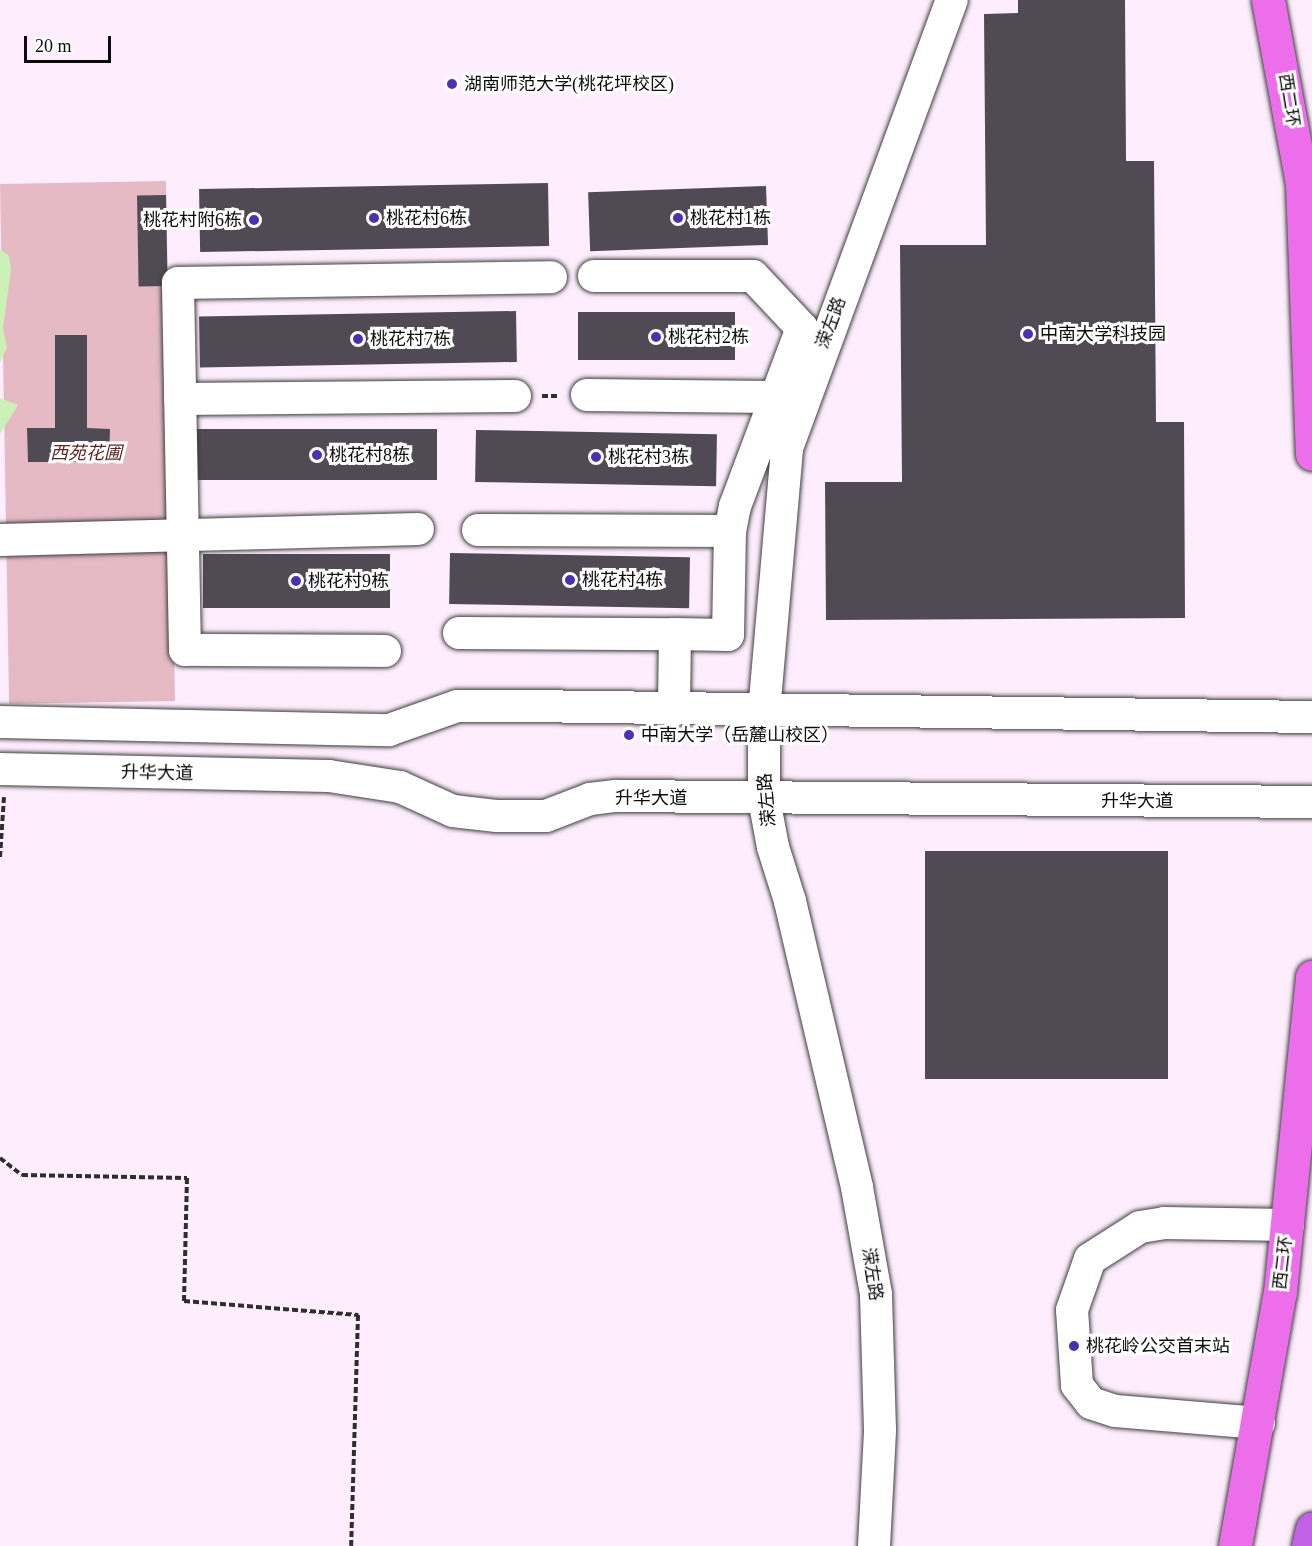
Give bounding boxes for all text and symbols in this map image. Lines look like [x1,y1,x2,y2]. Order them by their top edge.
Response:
scale bar [27,24,114,62]
text: 20 m [35,36,72,56]
street label: 西二环 [1274,72,1304,128]
place label: 湖南师范大学(桃花坪校区) [464,73,674,95]
marker: 湖南师范大学(桃花坪校区) [445,77,459,91]
place label: 桃花村6栋 [386,207,467,229]
place label: 桃花村1栋 [690,207,771,229]
place label: 桃花村附6栋 [143,209,242,231]
marker: 桃花村6栋 [367,211,381,225]
marker: 桃花村1栋 [671,211,685,225]
marker: 桃花村附6栋 [247,213,261,227]
street label: 溁左路 [812,294,850,352]
place label: 中南大学科技园 [1040,323,1166,345]
place label: 桃花村2栋 [668,326,749,348]
marker: 中南大学科技园 [1021,327,1035,341]
place label: 桃花村7栋 [370,328,451,350]
marker: 桃花村2栋 [649,330,663,344]
marker: 桃花村7栋 [351,332,365,346]
park label: 西苑花圃 [50,442,122,464]
place label: 桃花村8栋 [329,444,410,466]
place label: 桃花村3栋 [608,446,689,468]
marker: 桃花村8栋 [310,448,324,462]
marker: 桃花村3栋 [589,450,603,464]
place label: 桃花村4栋 [582,569,663,591]
place label: 桃花村9栋 [308,570,389,592]
marker: 桃花村4栋 [563,573,577,587]
marker: 桃花村9栋 [289,574,303,588]
place label: 中南大学（岳麓山校区） [641,724,839,746]
marker: 中南大学（岳麓山校区） [622,728,636,742]
street label: 升华大道 [121,762,193,784]
street label: 溁左路 [754,772,780,828]
street label: 升华大道 [615,787,687,809]
street label: 升华大道 [1101,790,1173,812]
street label: 西二环 [1269,1235,1297,1291]
street label: 溁左路 [857,1246,887,1302]
place label: 桃花岭公交首末站 [1086,1335,1230,1357]
marker: 桃花岭公交首末站 [1067,1339,1081,1353]

